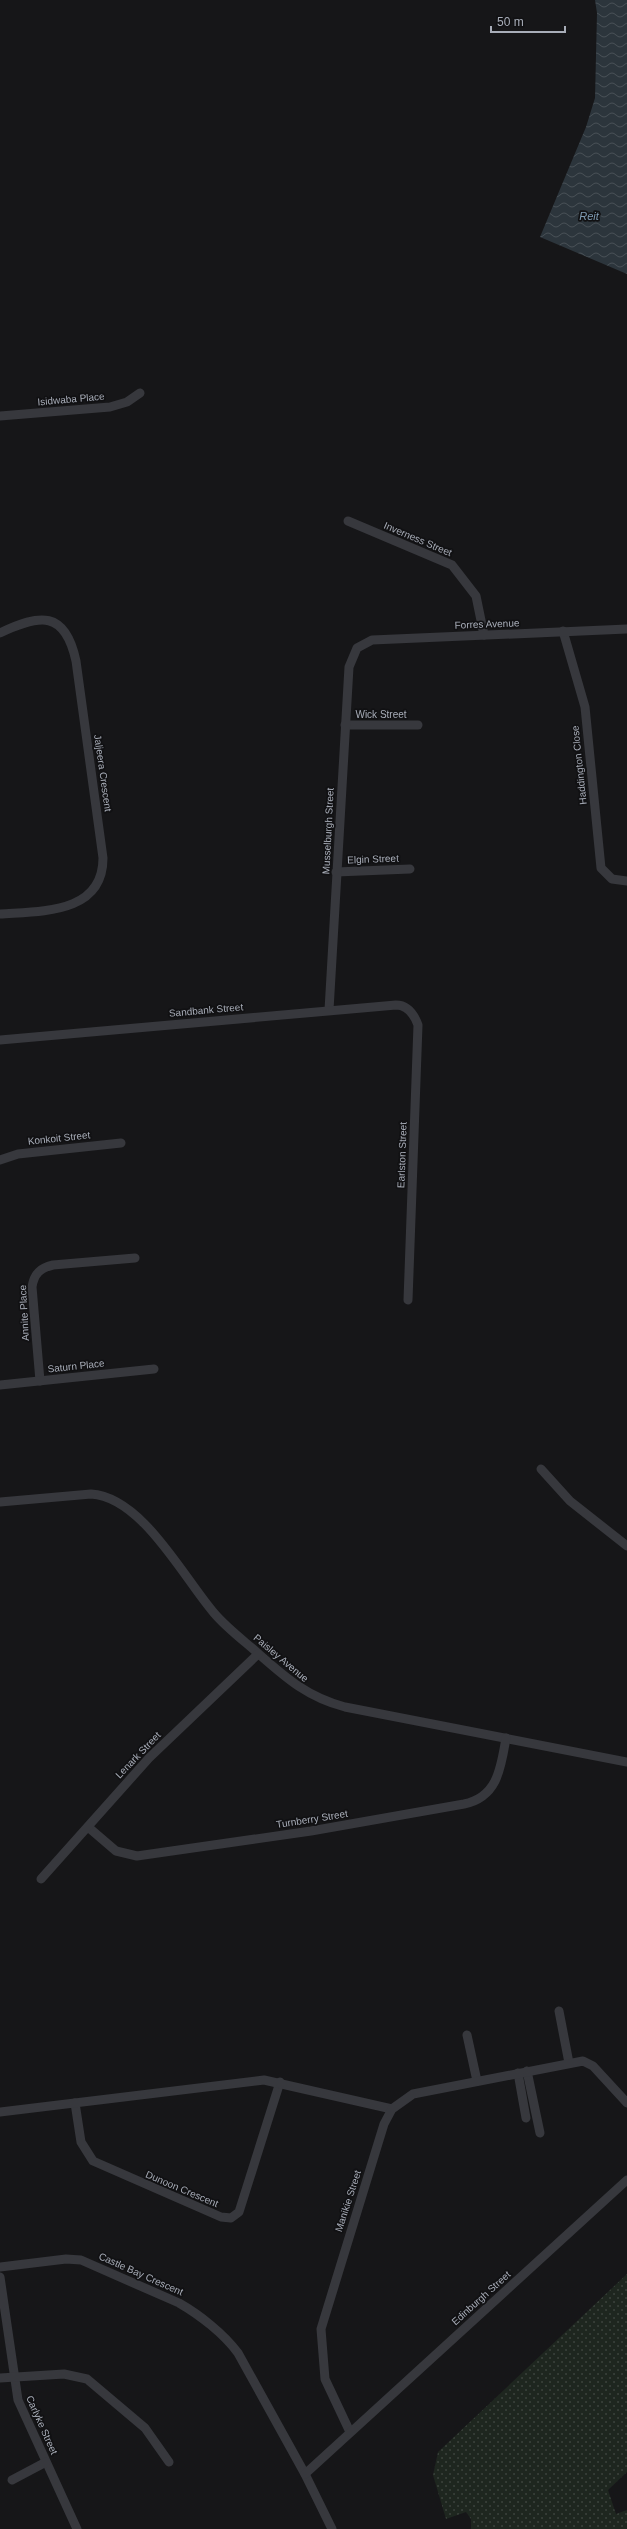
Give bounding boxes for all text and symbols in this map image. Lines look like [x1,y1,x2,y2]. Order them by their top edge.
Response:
scale bar [491,8,565,34]
text: 50 m [497,15,524,29]
water label: Reit [579,210,600,222]
street label: Isidwaba Place [37,391,105,407]
street label: Inverness Street [382,520,454,558]
street label: Forres Avenue [454,617,520,631]
street label: Wick Street [355,709,407,720]
street label: Haddington Close [569,724,589,805]
street label: Jaljeera Crescent [92,734,114,813]
street label: Musselburgh Street [320,787,336,875]
street label: Elgin Street [347,853,399,865]
street label: Sandbank Street [168,1001,244,1019]
street label: Earlston Street [395,1122,409,1188]
street label: Konkoit Street [27,1129,91,1147]
street label: Annite Place [17,1284,31,1341]
street label: Saturn Place [47,1357,105,1374]
street label: Paisley Avenue [251,1632,311,1684]
street label: Lenark Street [113,1729,163,1780]
street label: Turnberry Street [275,1808,349,1830]
street label: Dunoon Crescent [144,2169,220,2209]
street label: Manikie Street [333,2169,363,2233]
street label: Castle Bay Crescent [97,2250,185,2298]
street label: Edinburgh Street [449,2269,513,2327]
street label: Carlyke Street [24,2394,60,2456]

